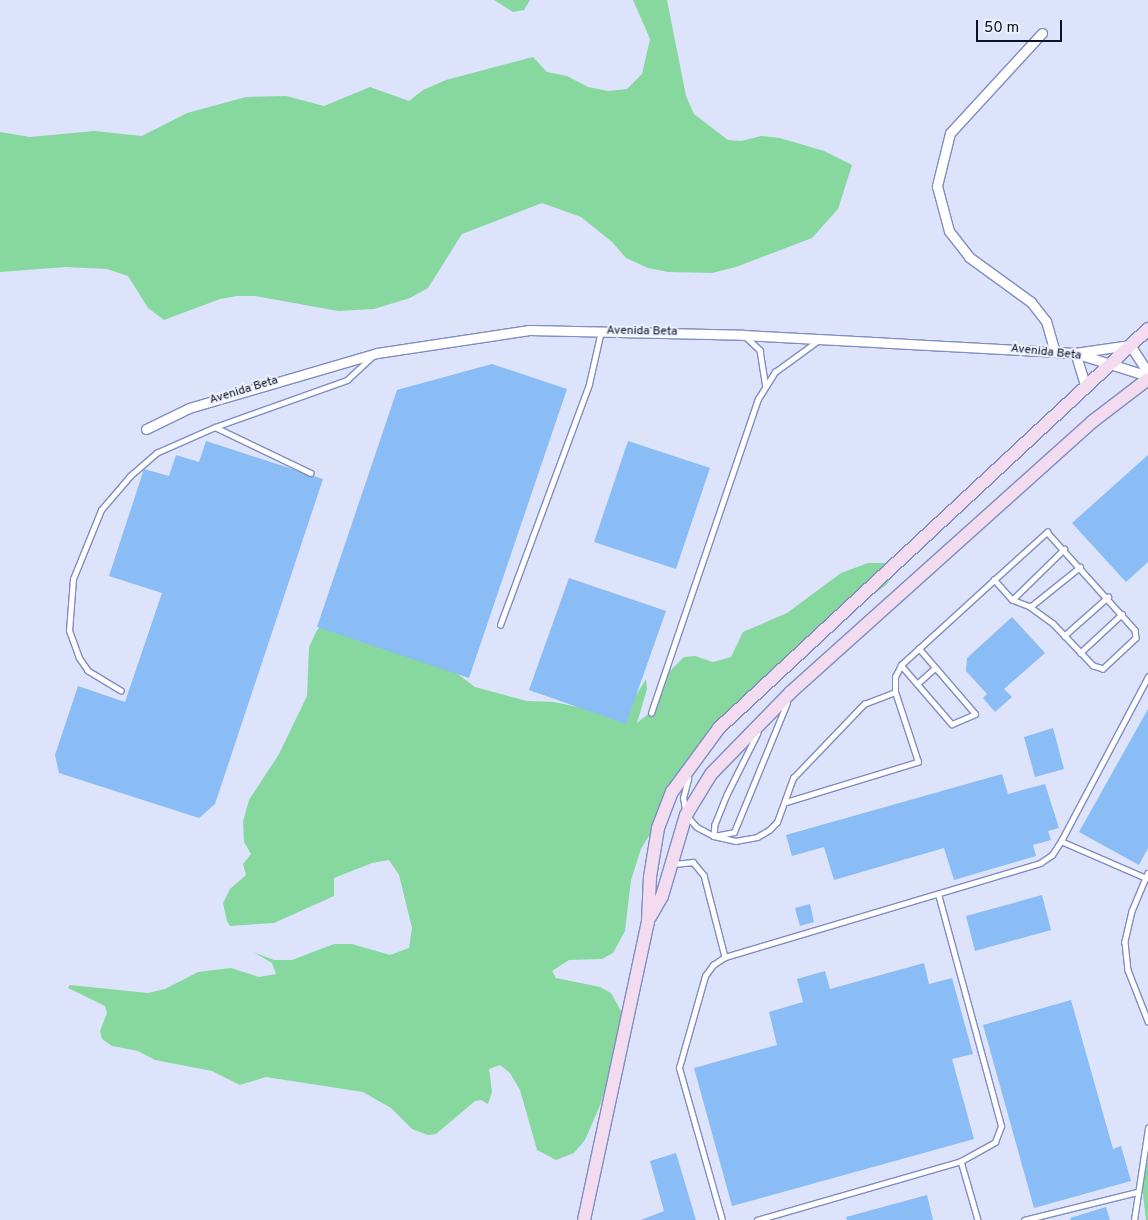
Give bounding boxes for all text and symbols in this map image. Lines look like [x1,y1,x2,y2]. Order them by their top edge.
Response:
scale bar [978,10,1064,42]
text: 50 m [984,19,1019,38]
street label: Avenida Beta [606,324,678,340]
street label: Avenida Beta [1010,342,1082,364]
street label: Avenida Beta [208,374,280,408]

